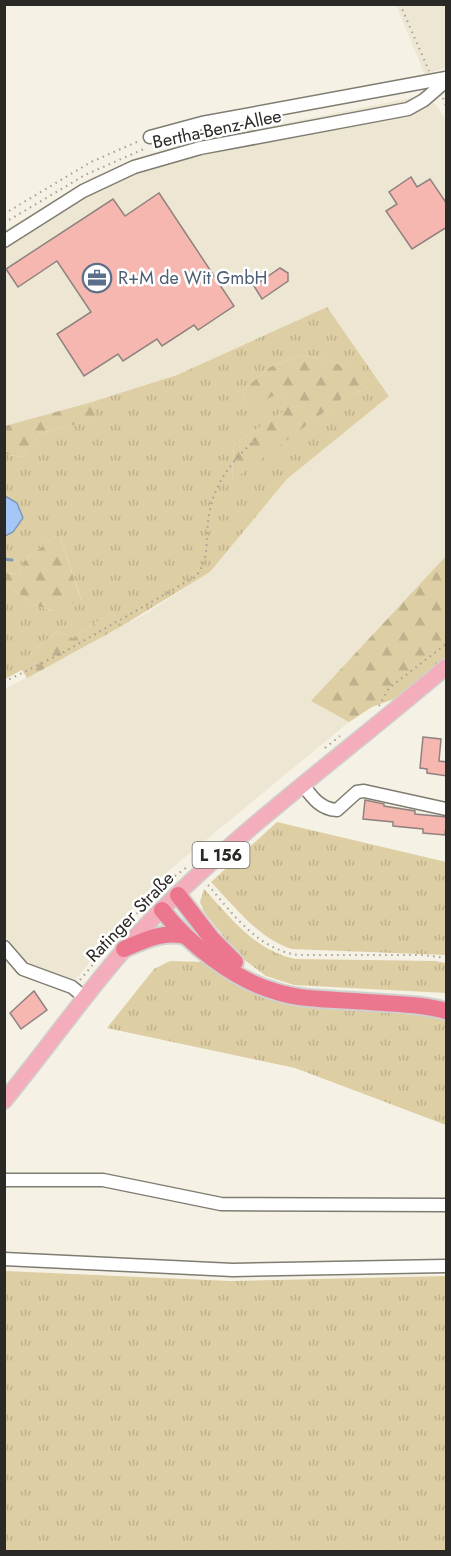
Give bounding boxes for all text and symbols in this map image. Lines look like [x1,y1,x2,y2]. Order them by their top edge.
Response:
street label: Bertha-Benz-Allee [150,103,284,155]
office icon: R+M de Wit GmbH [81,262,113,294]
place label: R+M de Wit GmbH [118,265,267,291]
road number: L 156 [192,842,250,868]
street label: Ratinger Straße [80,866,180,968]

